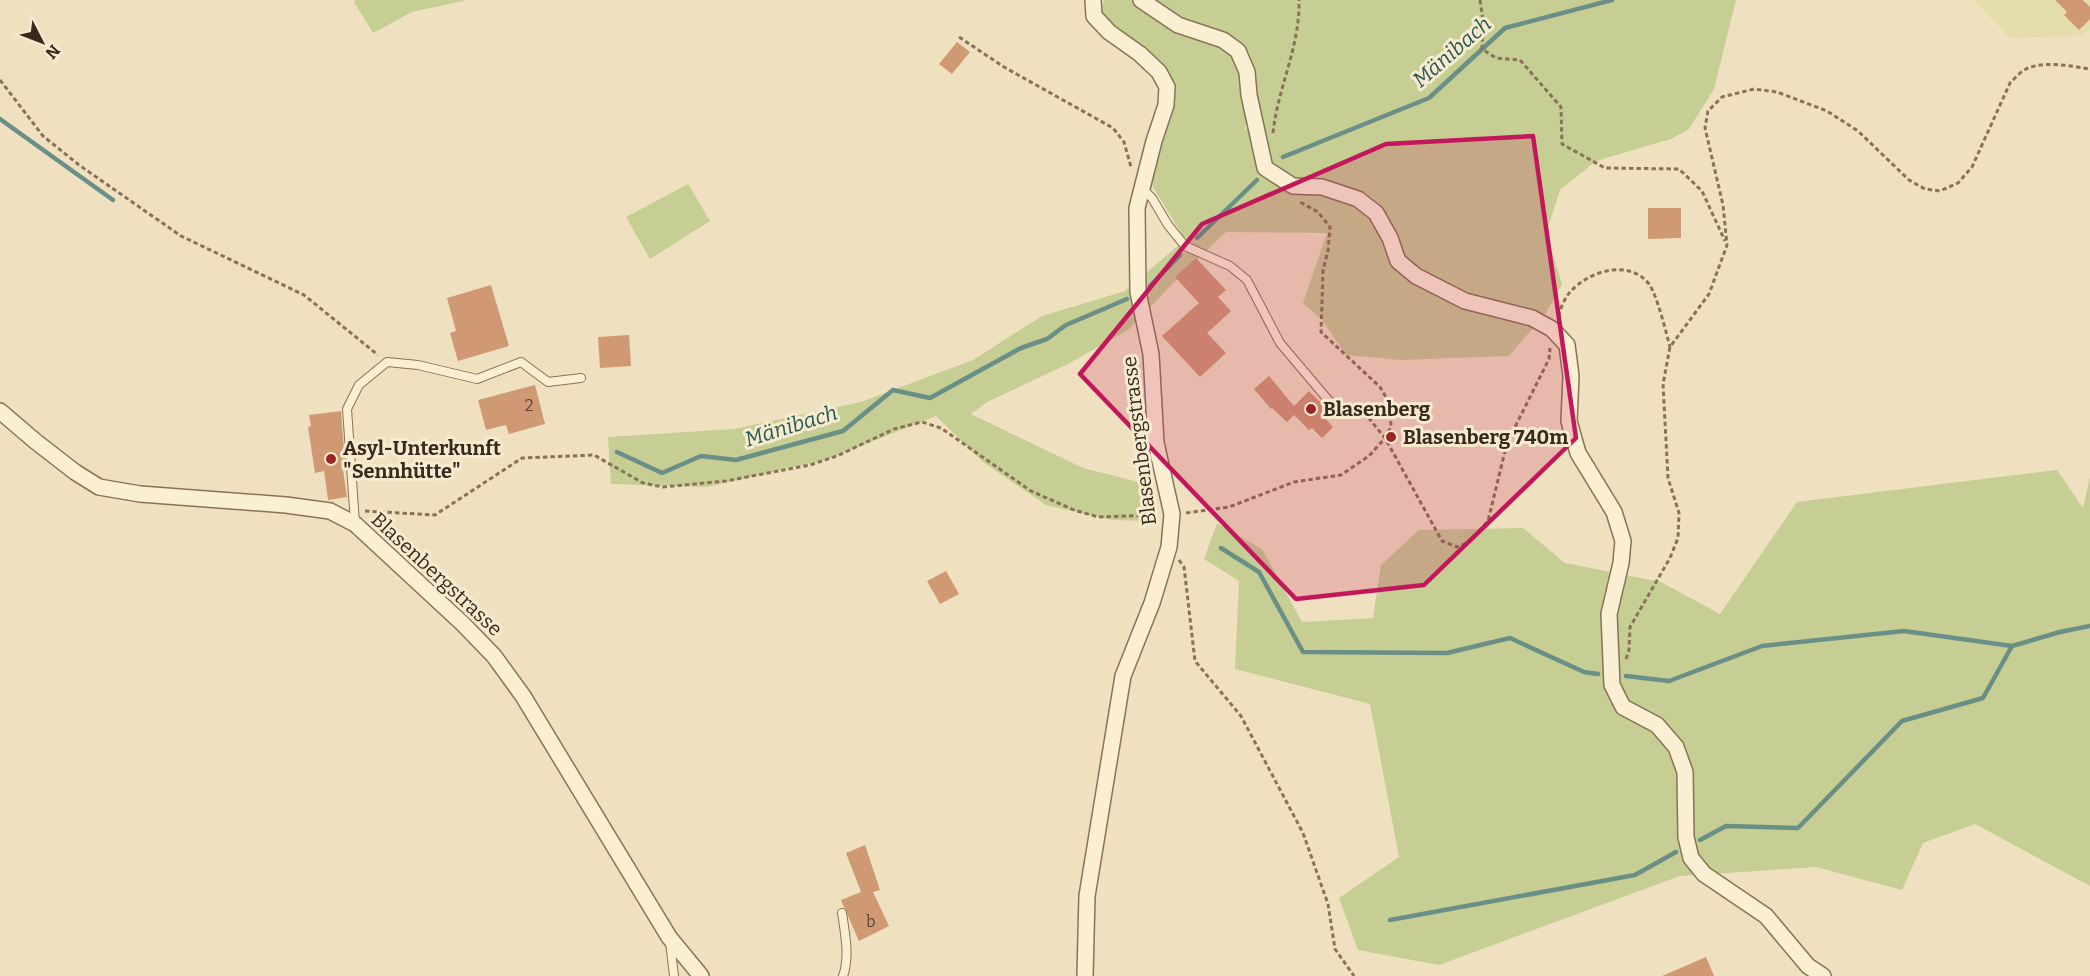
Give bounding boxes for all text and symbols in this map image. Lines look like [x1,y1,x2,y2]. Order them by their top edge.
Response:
water label: Mänibach [1407,11,1497,93]
north arrow [12,12,72,72]
text: N [42,41,64,63]
street label: Blasenbergstrasse [1117,355,1161,527]
house number: 2 [525,396,533,415]
place label: Blasenberg [1323,397,1431,421]
water label: Mänibach [742,400,840,452]
marker: Blasenberg [1304,402,1318,416]
place label: Blasenberg 740m [1403,425,1568,449]
marker: Blasenberg 740m [1384,430,1398,444]
place label: Asyl-Unterkunft "Sennhütte" [343,436,501,483]
marker: Asyl-Unterkunft "Sennhütte" [324,452,338,466]
street label: Blasenbergstrasse [367,507,507,641]
house number: b [866,912,876,931]

